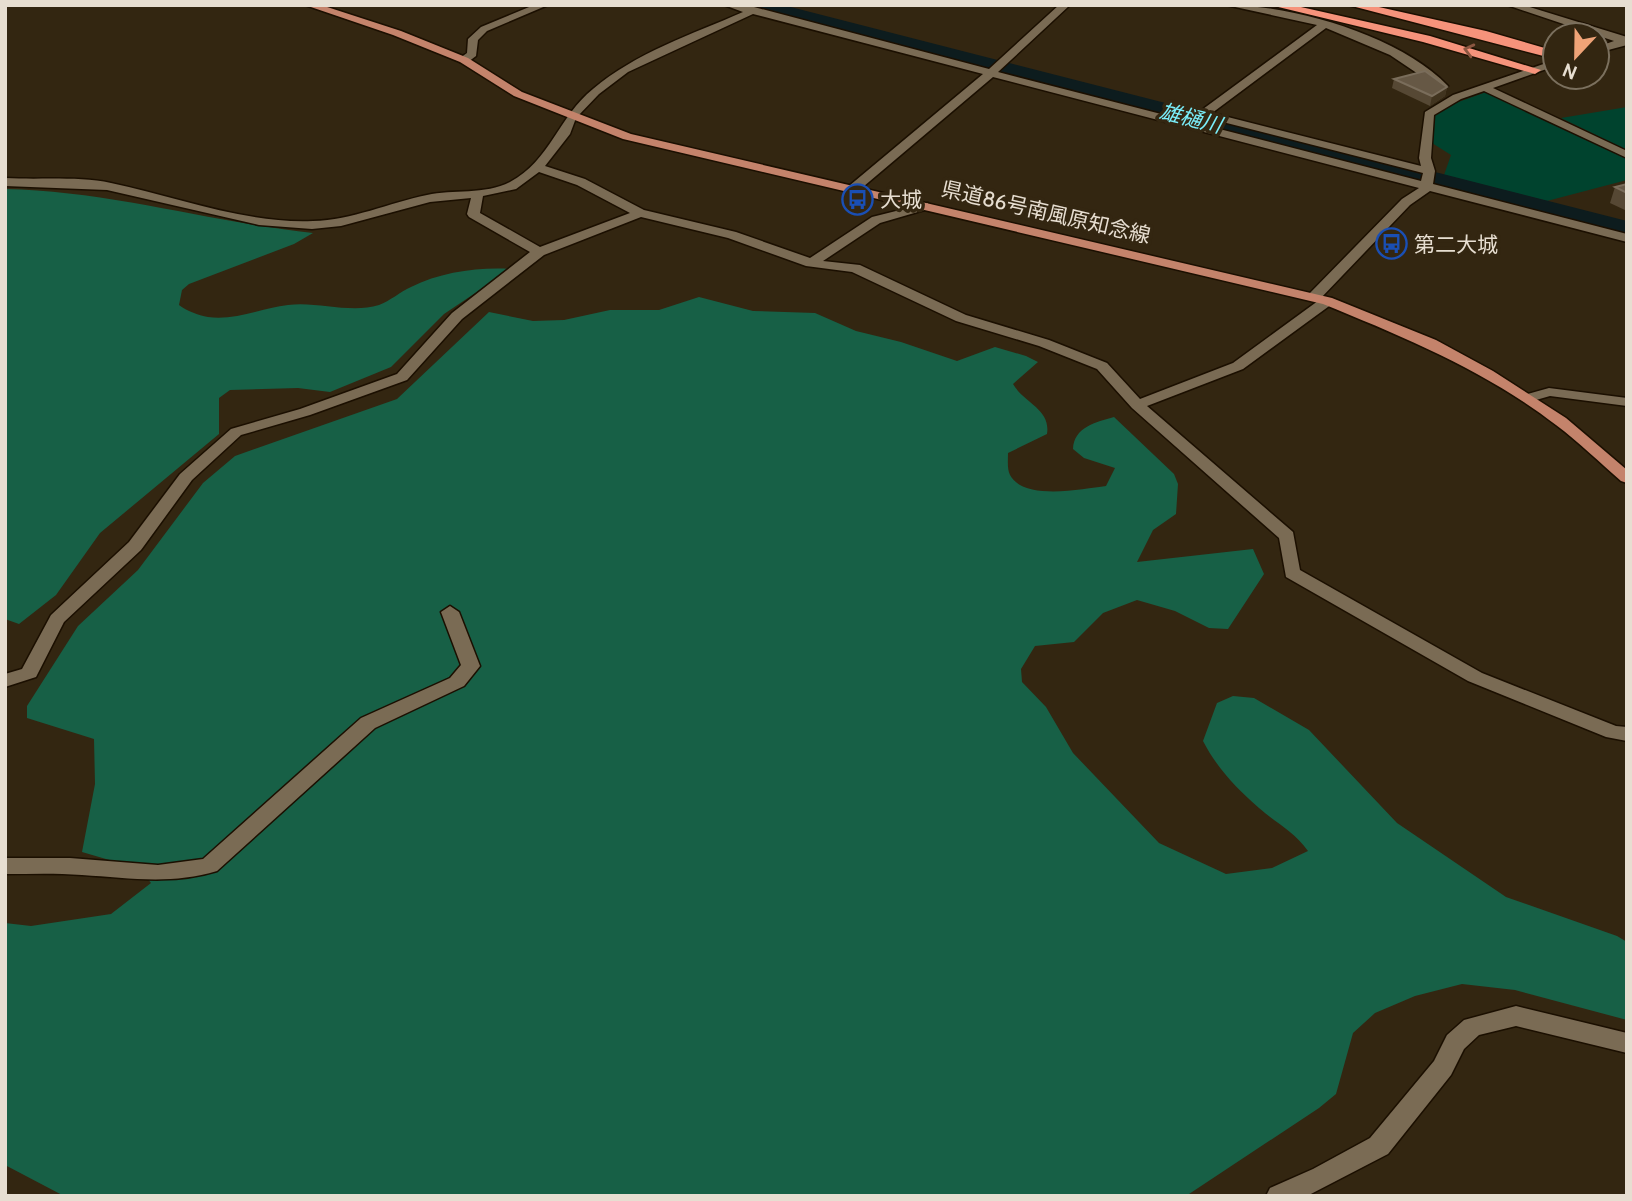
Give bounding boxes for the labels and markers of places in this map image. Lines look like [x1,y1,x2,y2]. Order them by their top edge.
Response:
bus stop icon: 大城 [840,182,874,216]
place label: 大城 [880,187,922,212]
bus stop icon: 第二大城 [1374,227,1408,261]
place label: 第二大城 [1414,232,1498,257]

